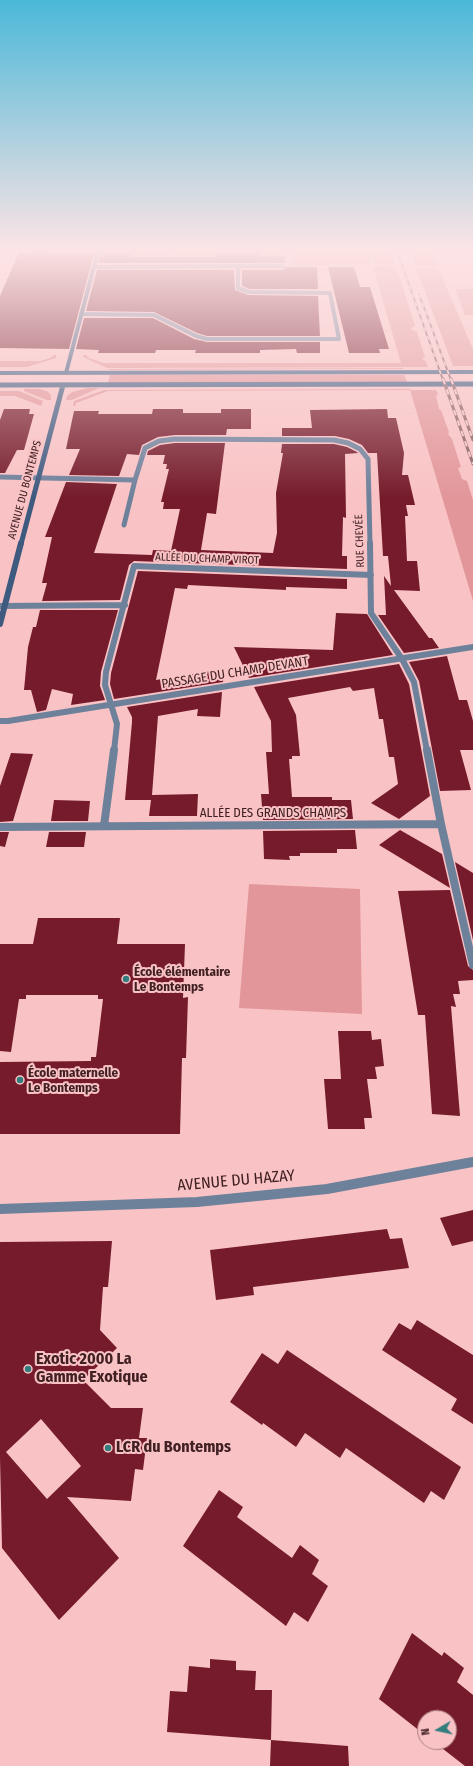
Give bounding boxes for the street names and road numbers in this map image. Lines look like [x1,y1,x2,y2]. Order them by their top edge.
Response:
street label: AVENUE DU BONTEMPS [6,439,44,541]
street label: RUE CHEVÉE [352,514,368,568]
street label: ALLÉE DU CHAMP VIROT [155,551,259,567]
street label: PASSAGE DU CHAMP DEVANT [161,654,309,692]
street label: ALLÉE DES GRANDS CHAMPS [200,805,346,821]
street label: AVENUE DU HAZAY [176,1166,296,1196]

